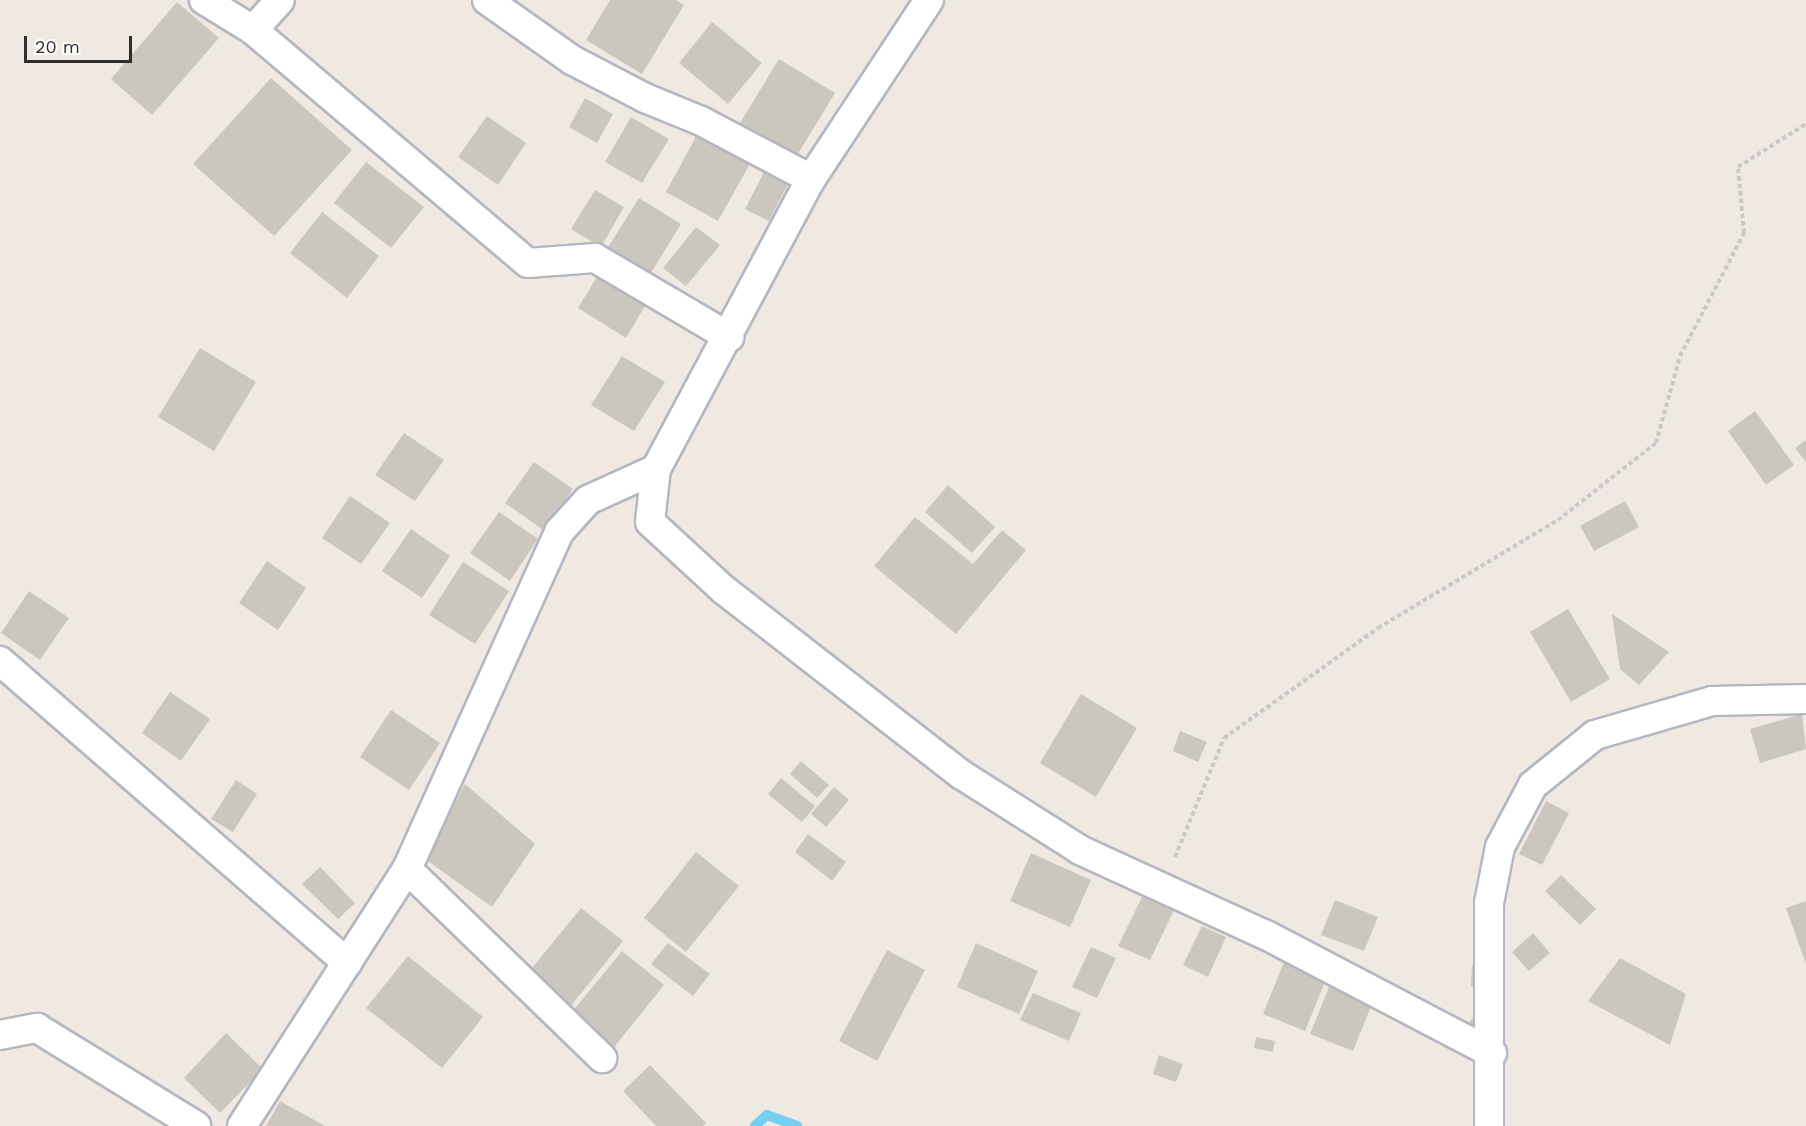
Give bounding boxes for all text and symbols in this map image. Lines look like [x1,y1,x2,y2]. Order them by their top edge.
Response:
scale bar [27,24,135,62]
text: 20 m [35,36,80,57]

